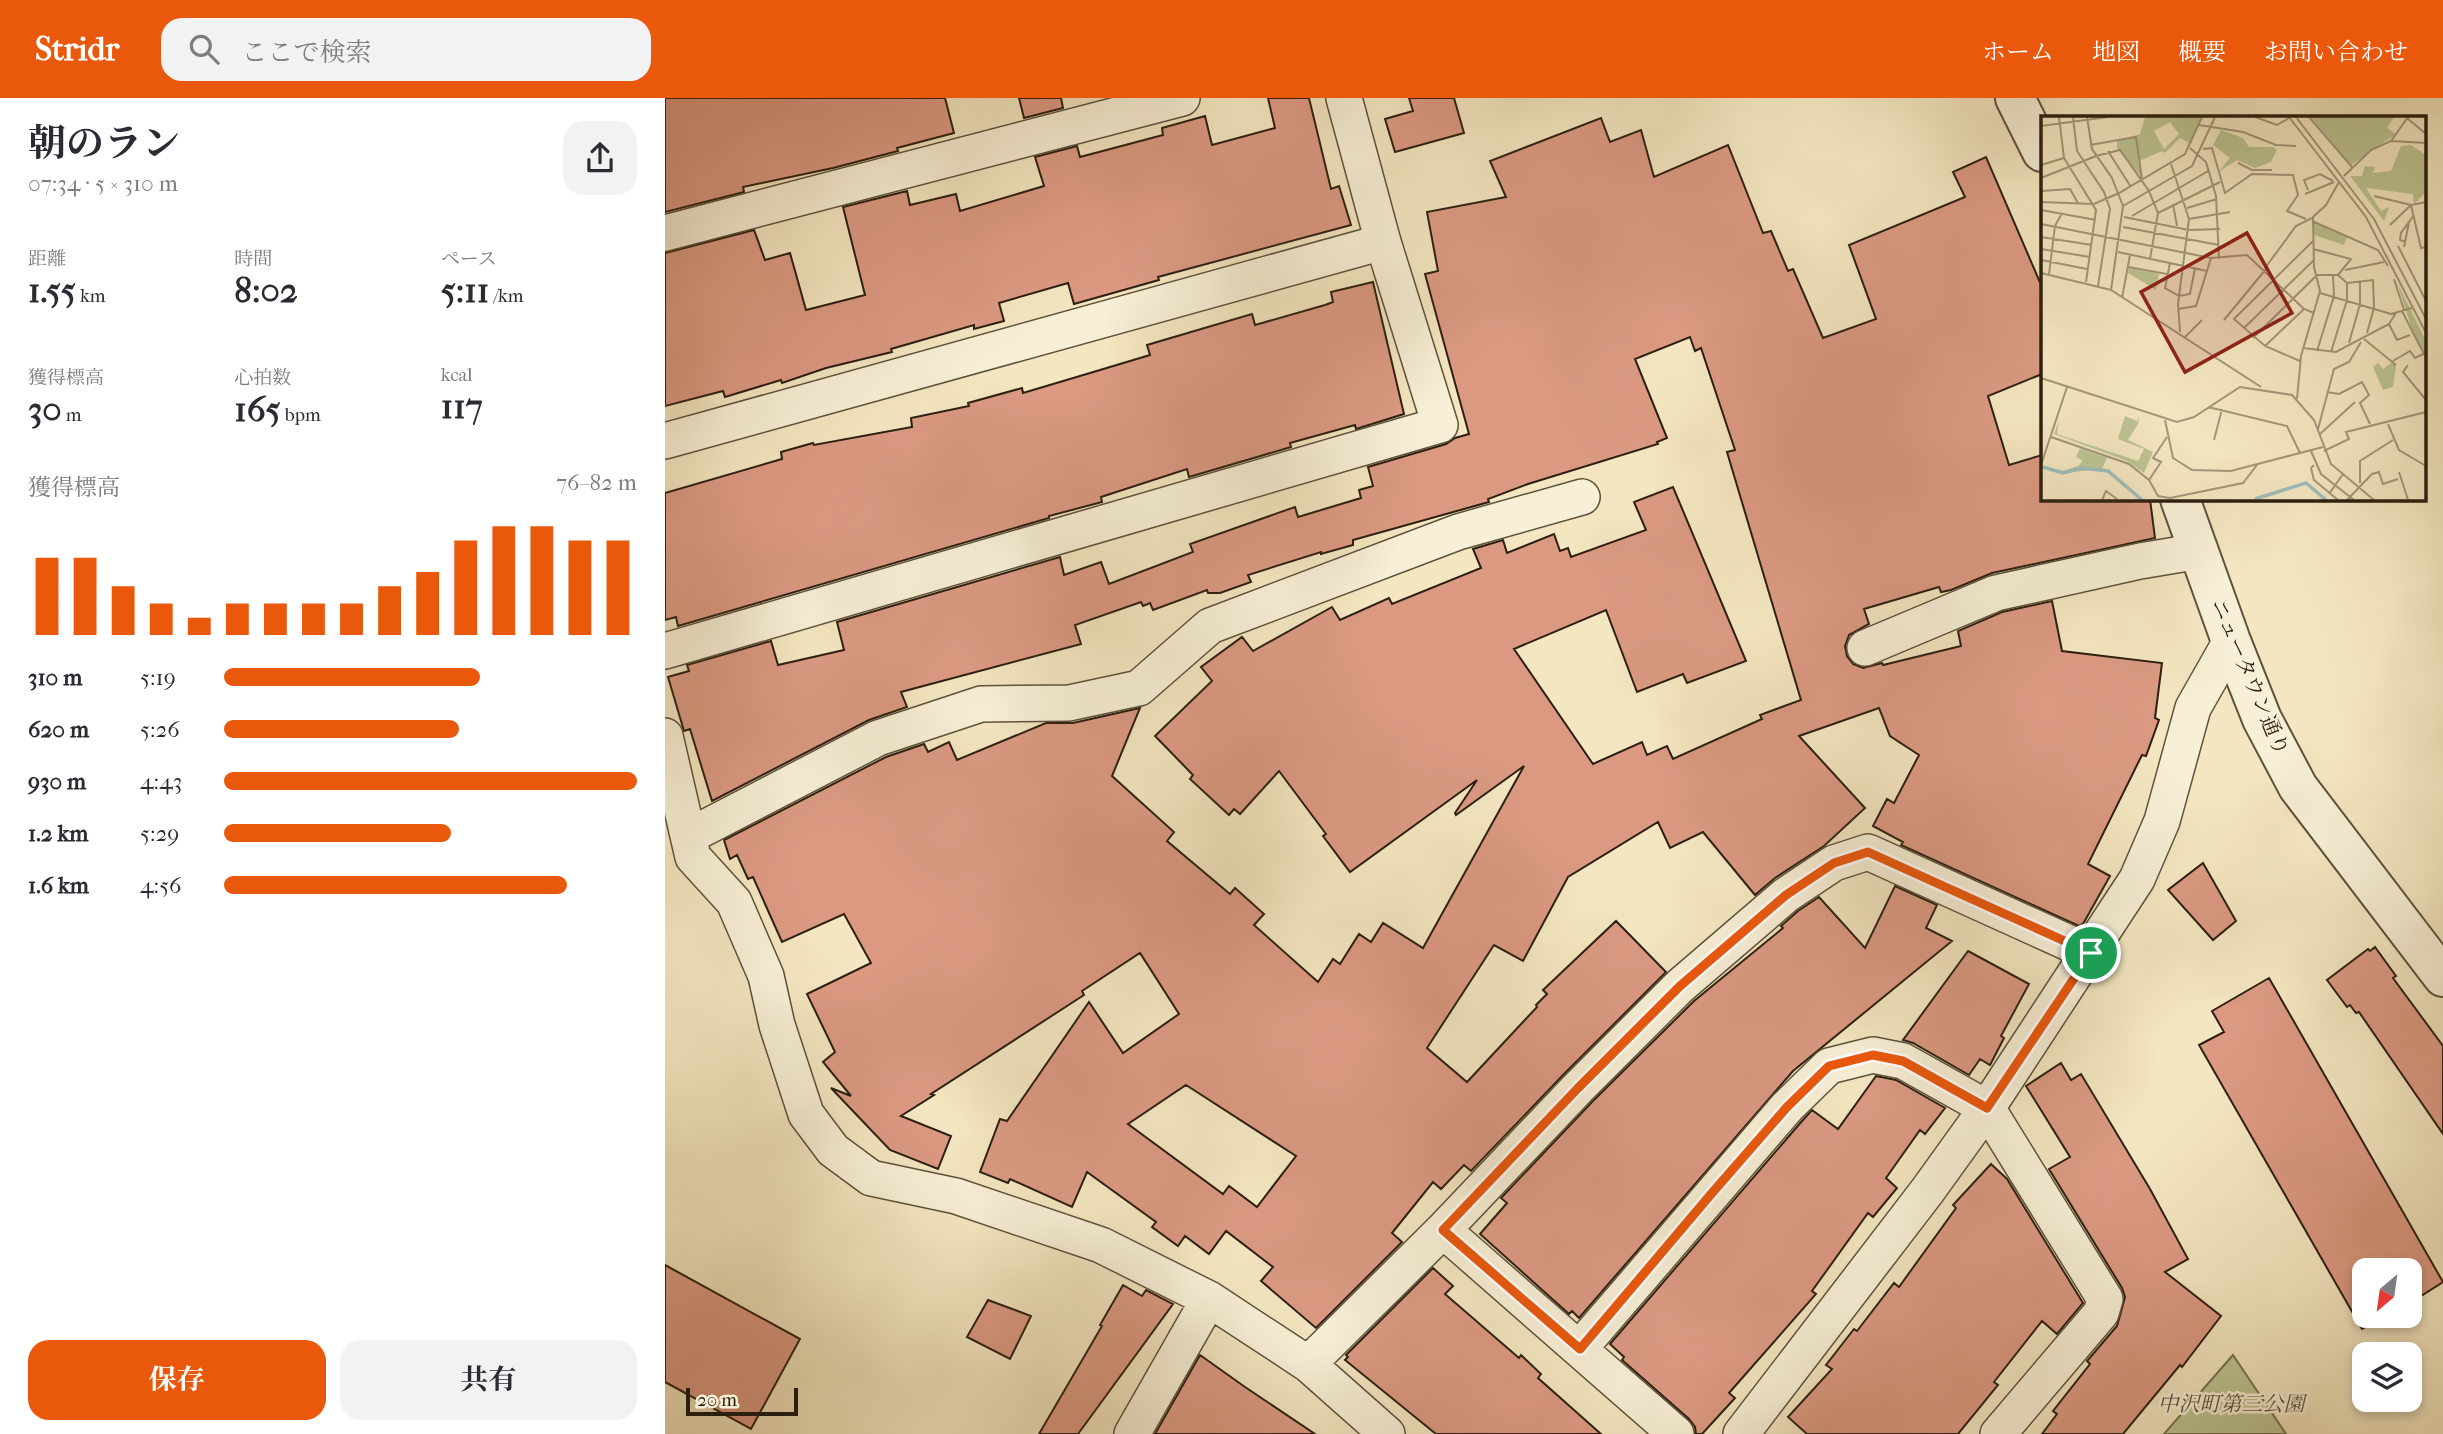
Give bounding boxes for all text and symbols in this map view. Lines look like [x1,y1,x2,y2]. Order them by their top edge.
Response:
search box [161,18,651,81]
text: Stridr [35,30,119,69]
icon: search [185,30,223,68]
text: ここで検索 [241,37,371,68]
text: ホーム [1982,38,2054,66]
text: 地図 [2092,38,2140,66]
text: 概要 [2178,38,2226,66]
text: お問い合わせ [2264,38,2408,66]
inset map [2041,116,2425,500]
text: 朝のラン [28,121,180,166]
button: share [563,121,637,195]
text: 07:34 · 5 × 310 m [28,170,178,197]
text: 距離 [28,248,66,270]
text: 時間 [234,248,272,270]
text: ペース [441,248,497,270]
text: 1.55 [28,270,76,311]
text: 8:02 [234,270,298,311]
text: 5:11 [441,270,489,311]
text: km [76,285,106,307]
text: /km [489,285,524,307]
text: kcal [441,364,473,386]
text: 獲得標高 [28,367,104,389]
text: 心拍数 [234,367,291,389]
text: 117 [441,386,483,427]
text: 30 [28,389,62,430]
text: 165 [234,389,281,430]
text: m [62,404,82,426]
text: bpm [281,404,321,426]
text: 76–82 m [556,469,637,496]
text: 獲得標高 [28,474,120,501]
street label: ニュータウン通り [2206,595,2294,759]
text: 310 m [28,664,82,691]
text: 5:19 [140,664,176,691]
text: 620 m [28,716,89,743]
text: 5:26 [140,716,180,743]
text: 930 m [28,768,86,795]
text: 4:43 [140,768,182,795]
text: 1.2 km [28,820,88,847]
text: 5:29 [140,820,179,847]
text: 1.6 km [28,872,89,899]
text: 4:56 [140,872,182,899]
pin [2061,923,2121,983]
icon: arrive [2072,934,2110,972]
north arrow [2352,1258,2422,1328]
map controls [2352,1258,2422,1412]
button: 保存 [28,1340,326,1420]
button: 共有 [340,1340,637,1420]
button: layers [2352,1342,2422,1412]
scale bar [686,1385,798,1417]
text: 20 m [697,1389,737,1411]
park label: 中沢町第三公園 [2158,1392,2307,1416]

